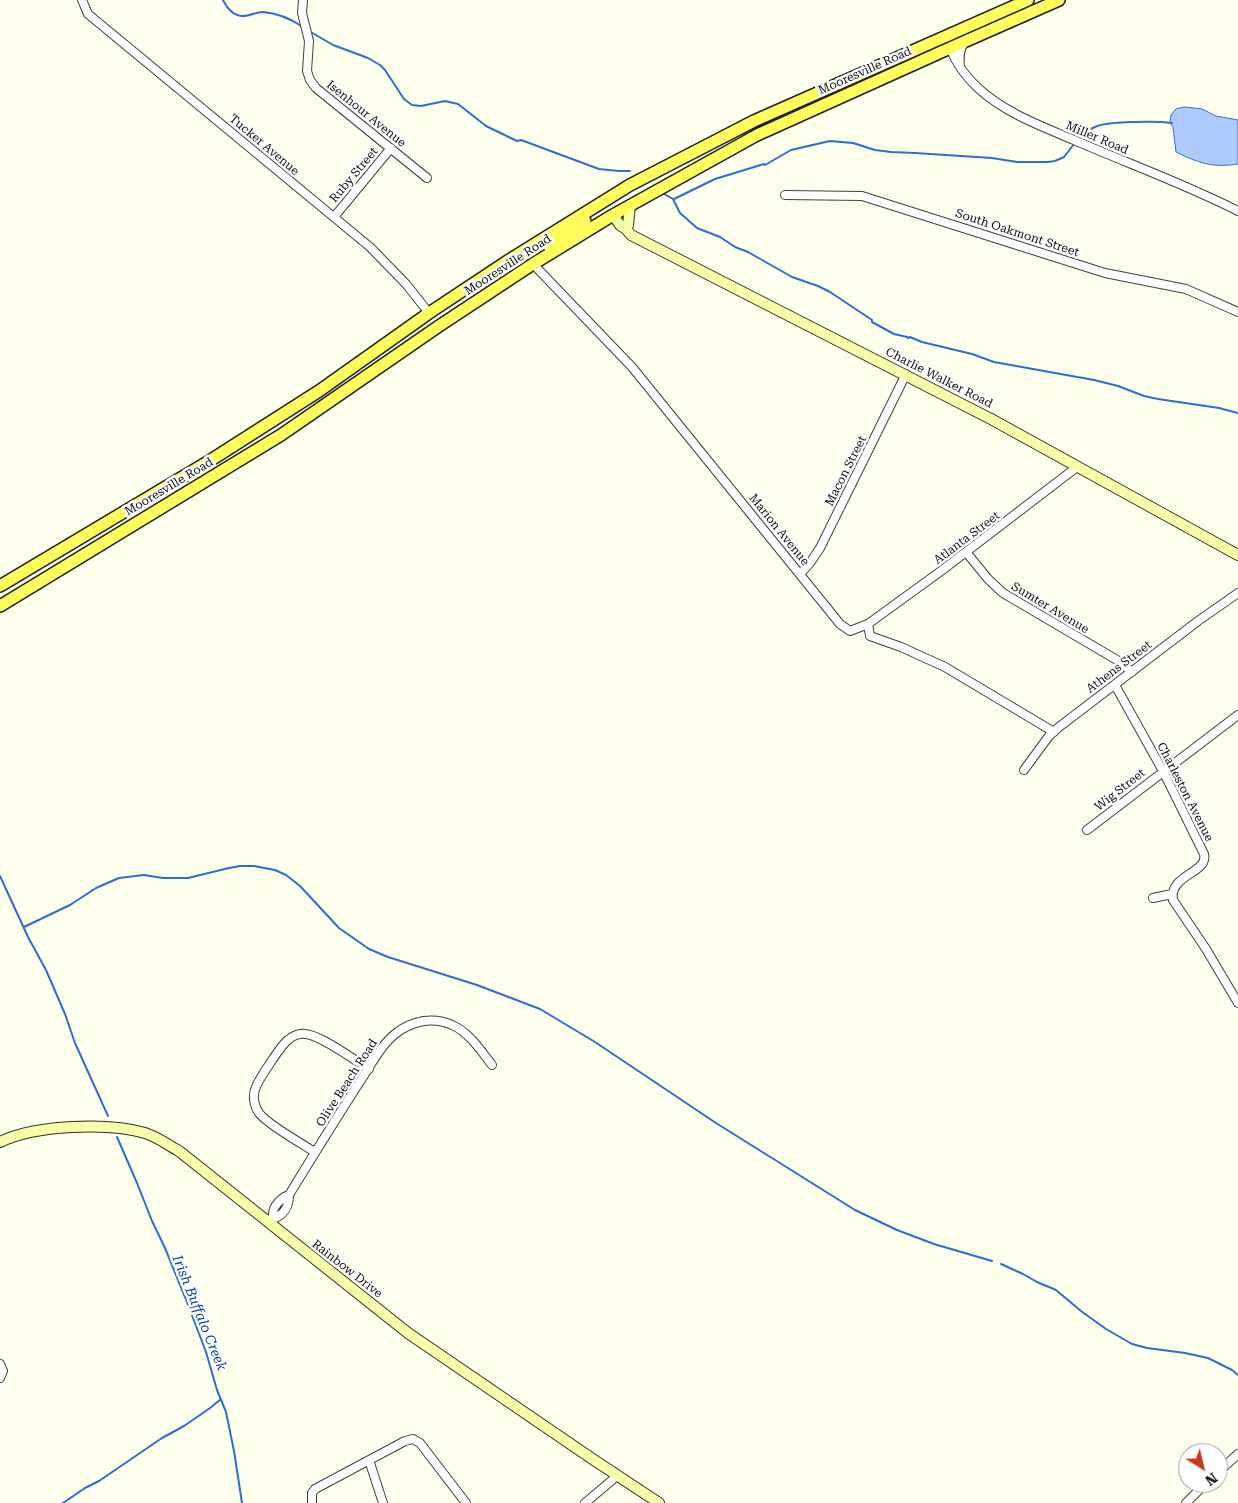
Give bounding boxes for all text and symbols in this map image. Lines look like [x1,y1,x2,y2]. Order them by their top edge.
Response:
street label: Mooresville Road [816,44,914,98]
street label: Isenhour Avenue [323,78,409,150]
street label: Tucker Avenue [226,112,302,178]
street label: Miller Road [1063,118,1131,158]
street label: Ruby Street [327,144,381,206]
street label: South Oakmont Street [953,206,1081,260]
street label: Mooresville Road [462,232,554,298]
street label: Charlie Walker Road [883,345,995,411]
street label: Macon Street [822,433,870,509]
street label: Mooresville Road [122,455,216,519]
street label: Marion Avenue [746,491,812,569]
street label: Atlanta Street [931,508,1003,568]
street label: Sumter Avenue [1009,579,1091,637]
street label: Athens Street [1084,638,1154,696]
street label: Charleston Avenue [1154,740,1216,844]
street label: Wig Street [1092,766,1148,814]
street label: Olive Beach Road [313,1037,381,1129]
street label: Rainbow Drive [309,1237,385,1301]
water label: Irish Buffalo Creek [168,1253,230,1373]
north arrow [1178,1443,1228,1493]
text: N [1202,1470,1220,1489]

